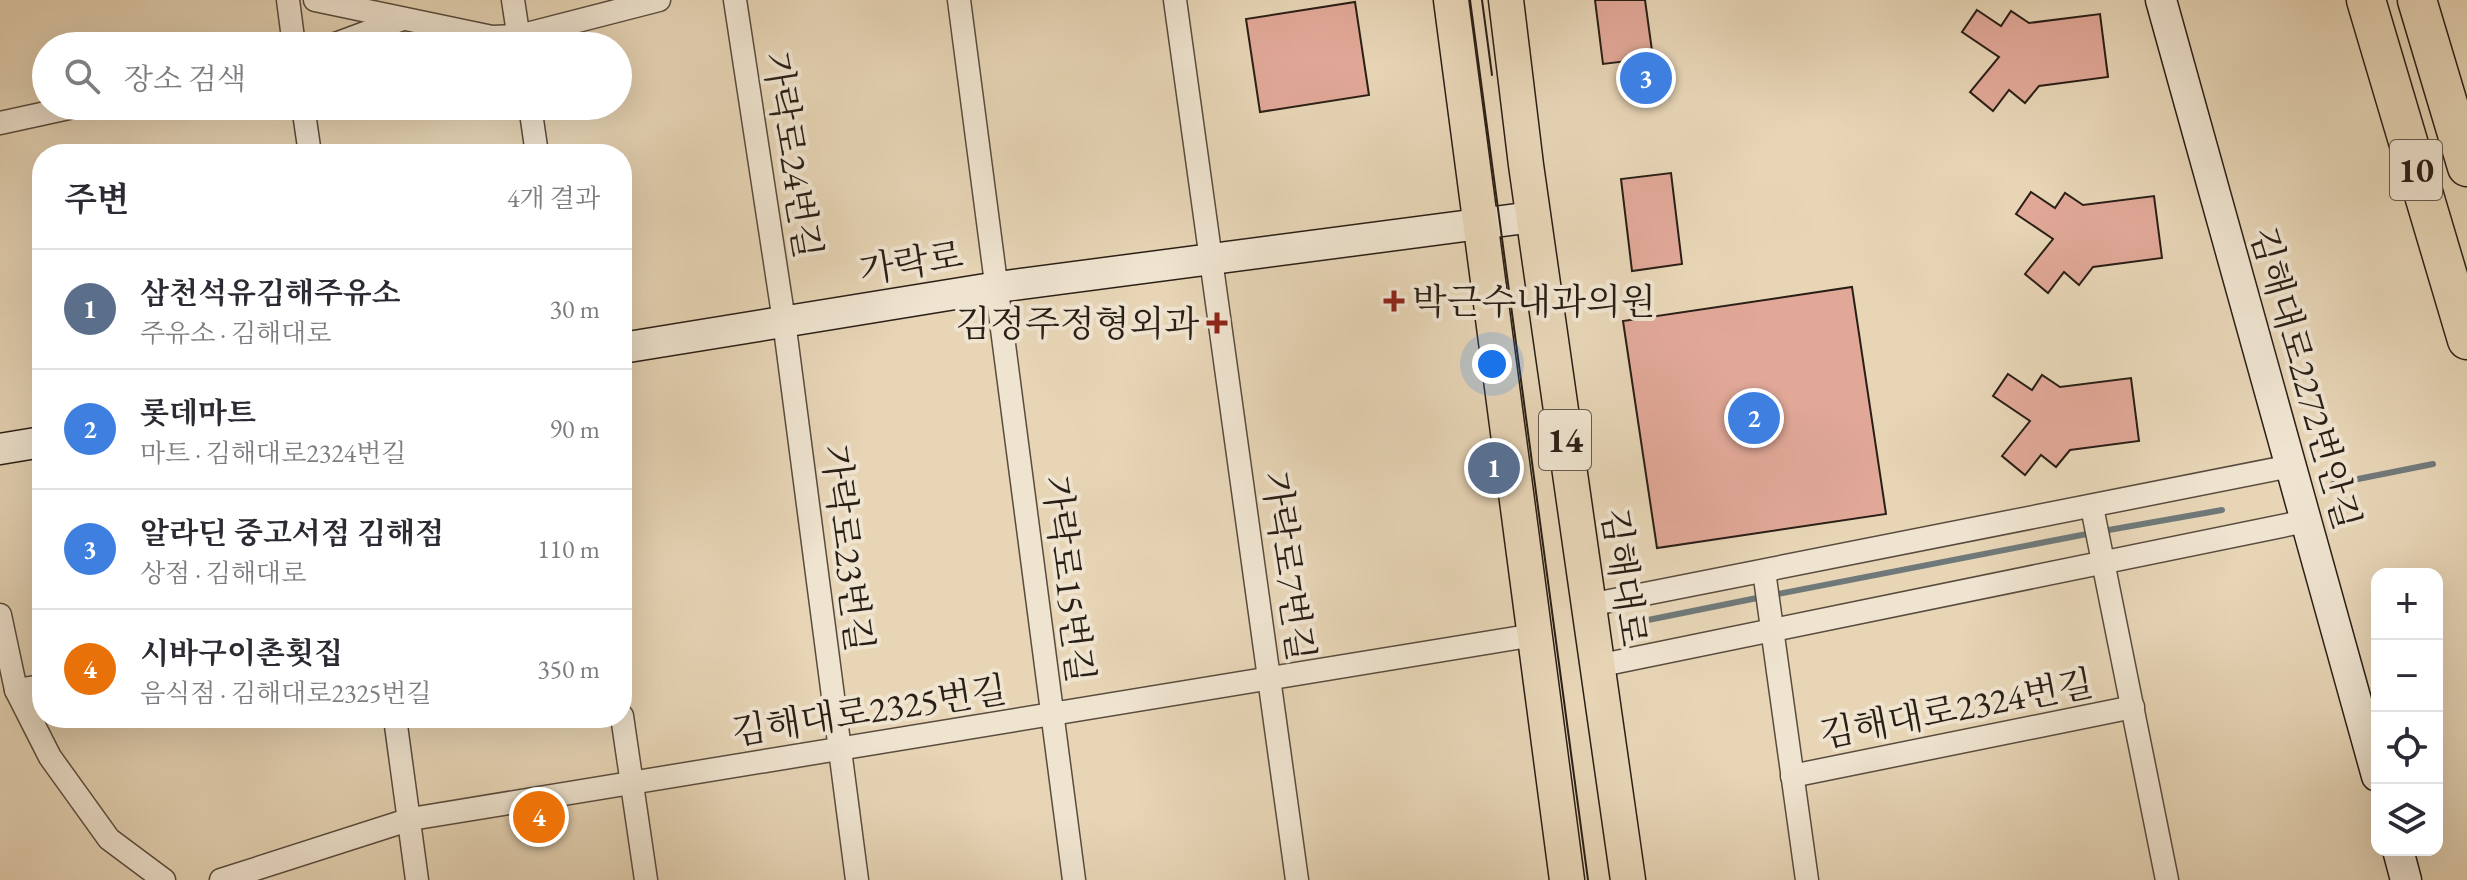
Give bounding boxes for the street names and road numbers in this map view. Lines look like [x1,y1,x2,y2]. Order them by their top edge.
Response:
street label: 가락로24번길 [753,48,832,262]
road number: 10 [2390,140,2442,200]
street label: 김해대로2272번안길 [2240,221,2371,535]
street label: 가락로 [856,231,966,294]
road number: 14 [1539,410,1591,470]
street label: 가락로23번길 [811,442,884,654]
street label: 가락로7번길 [1252,468,1325,664]
street label: 가락로15번길 [1032,473,1105,685]
street label: 김해대로 [1592,505,1657,649]
street label: 김해대로2324번길 [1815,659,2097,758]
street label: 김해대로2325번길 [728,666,1010,755]

